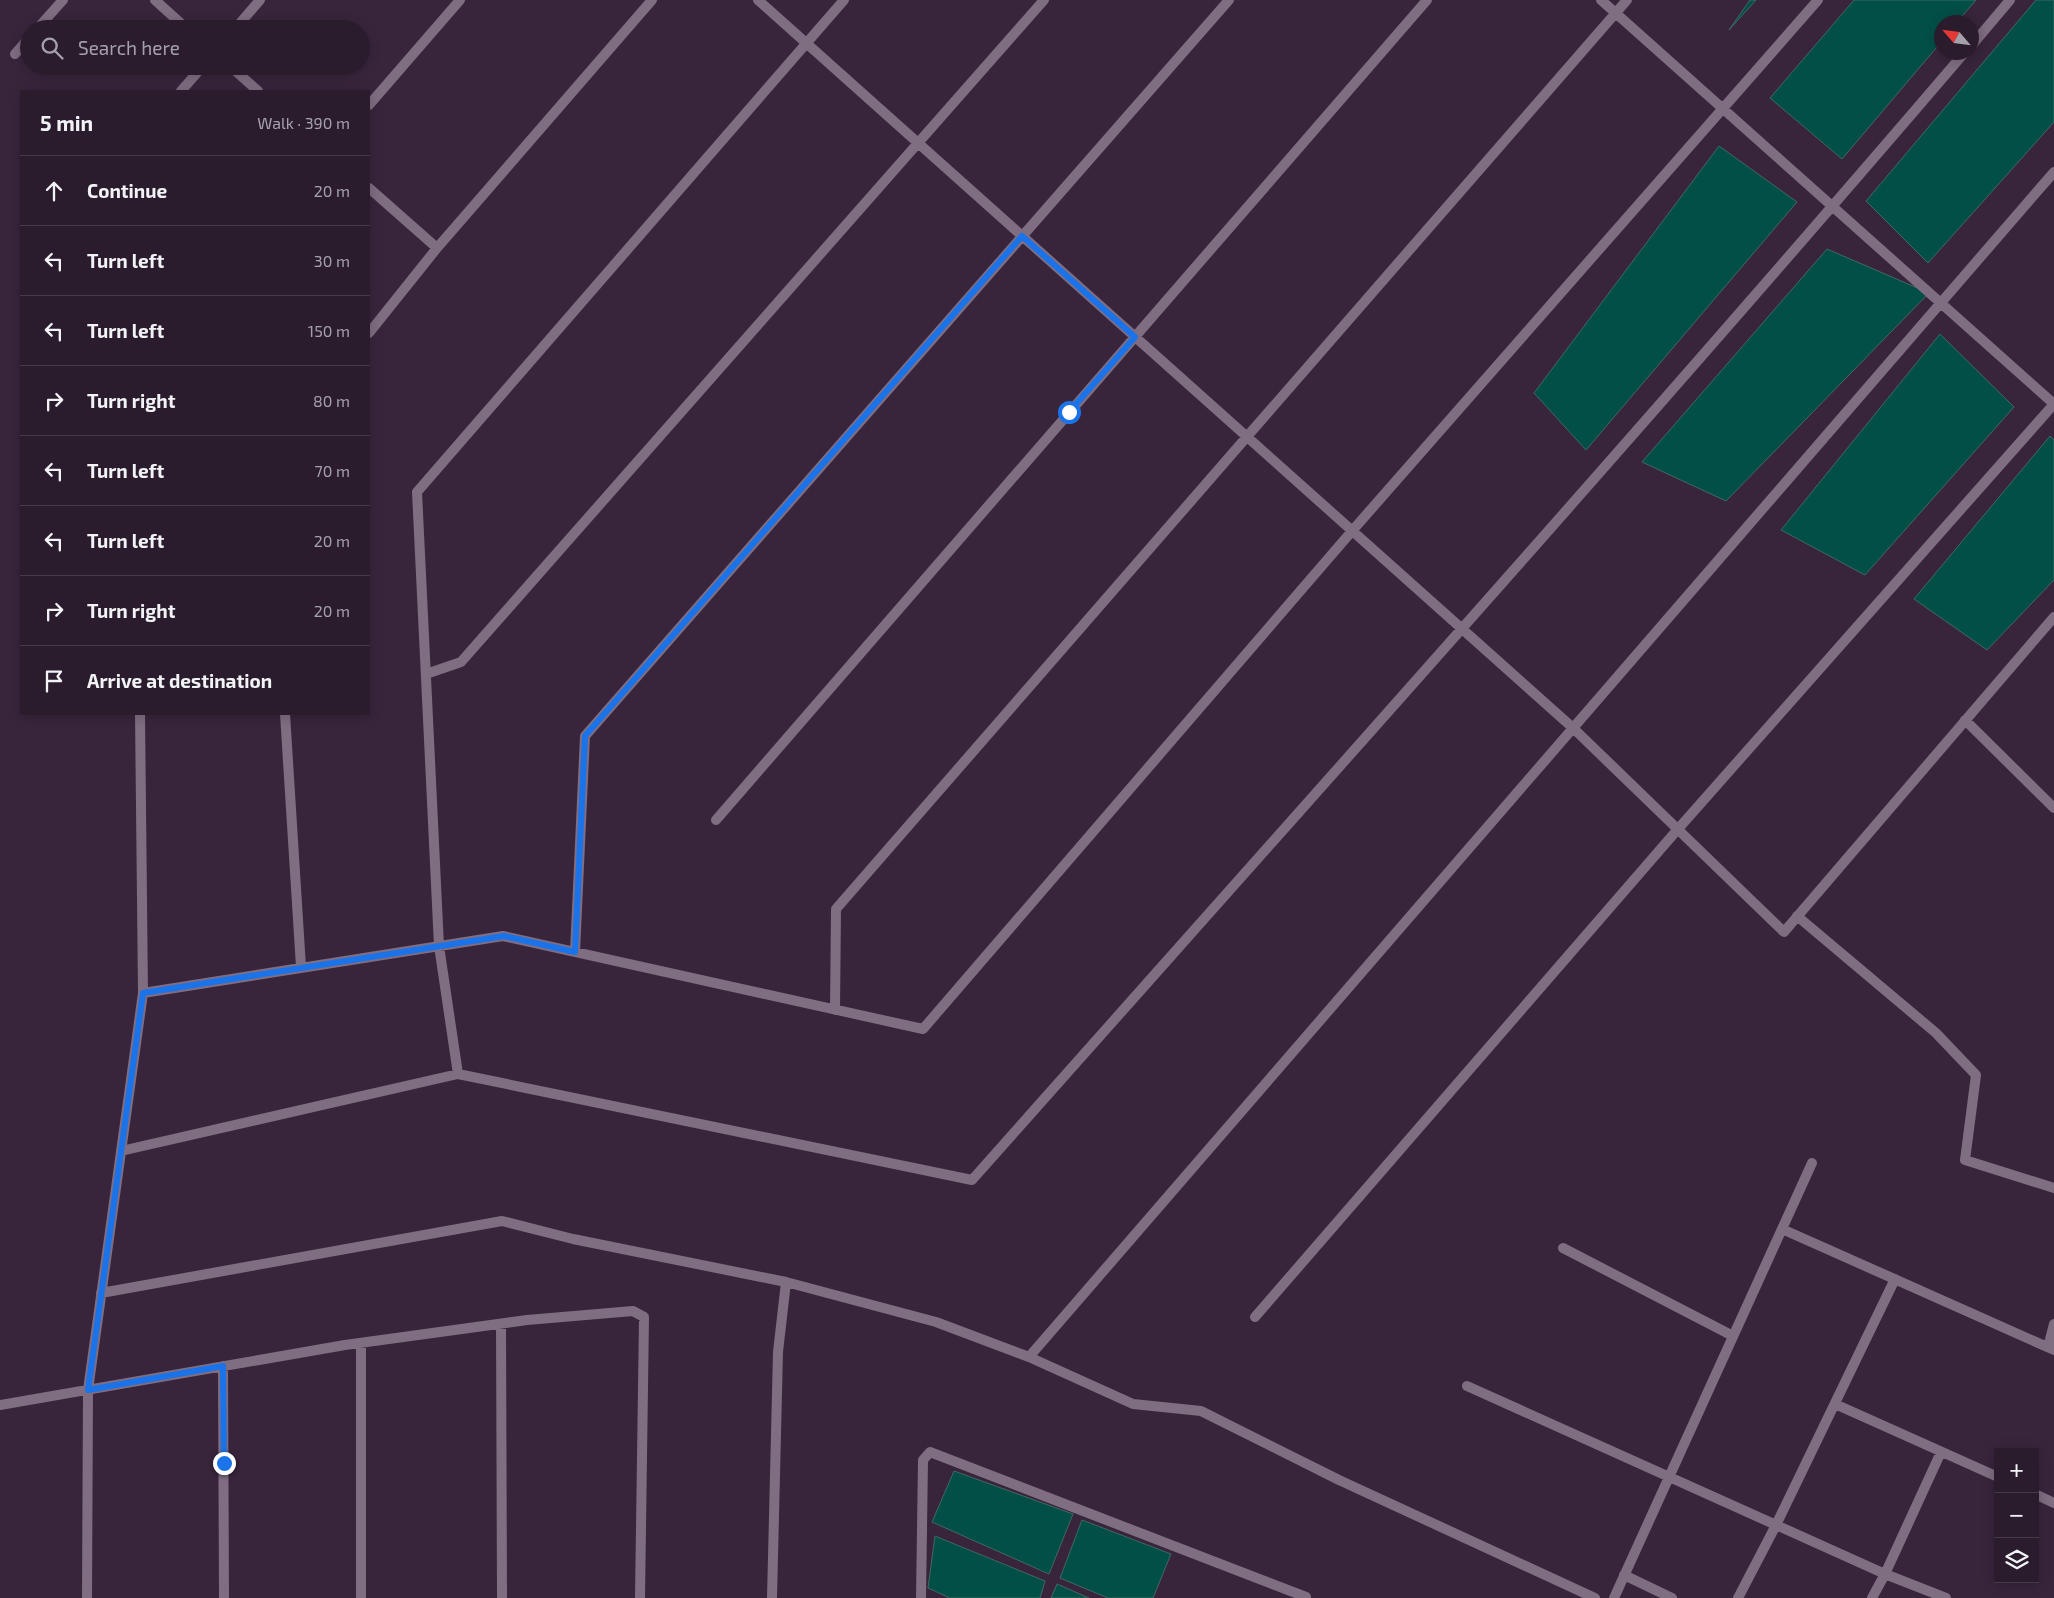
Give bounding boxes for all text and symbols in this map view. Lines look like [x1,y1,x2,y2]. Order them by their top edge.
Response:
north arrow [1934,15,1979,60]
search box [20,20,370,75]
icon: search [38,34,66,62]
text: Search here [78,36,180,59]
text: 5 min [40,110,93,135]
text: Walk · 390 m [257,113,350,132]
icon: ahead [40,177,68,205]
text: Continue [87,179,167,202]
text: 20 m [314,181,350,200]
icon: left [40,247,68,275]
text: Turn left [87,249,164,272]
text: 30 m [314,251,350,270]
icon: left [40,317,68,345]
text: Turn left [87,319,164,342]
text: 150 m [308,321,350,340]
icon: right [40,387,68,415]
text: Turn right [87,389,175,412]
text: 80 m [313,391,350,410]
route start [1058,401,1081,424]
icon: left [40,457,68,485]
text: Turn left [87,459,164,482]
text: 70 m [315,461,350,480]
icon: left [40,527,68,555]
text: Turn left [87,529,164,552]
text: 20 m [314,531,350,550]
icon: right [40,597,68,625]
text: Turn right [87,599,175,622]
text: 20 m [314,601,350,620]
icon: arrive [40,667,68,695]
text: Arrive at destination [87,669,272,692]
map controls [1994,1448,2039,1583]
button: + [1994,1448,2039,1493]
route end [213,1452,236,1475]
button: − [1994,1493,2039,1538]
button: layers [1994,1538,2039,1583]

